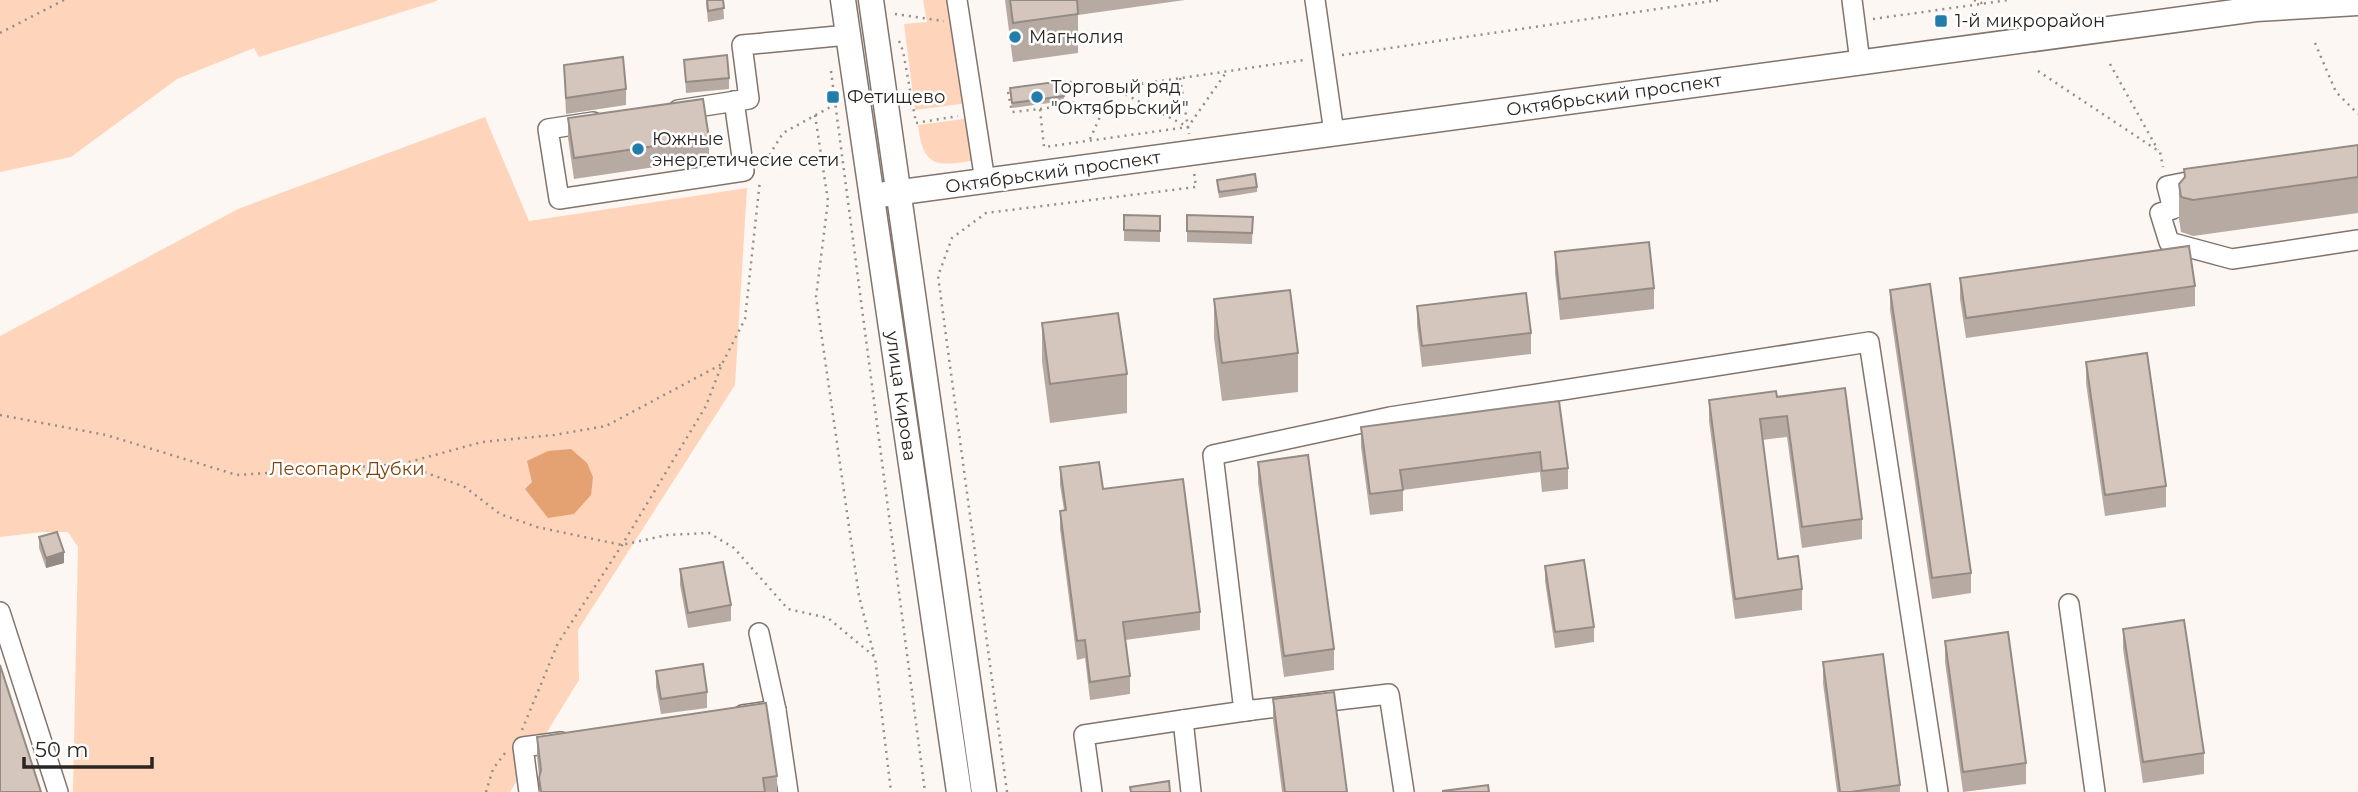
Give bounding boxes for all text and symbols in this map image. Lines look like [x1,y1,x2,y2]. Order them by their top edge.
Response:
place label: 1-й микрорайон [1955,10,2105,32]
marker: 1-й микрорайон [1933,13,1949,29]
place label: Магнолия [1029,26,1124,48]
marker: Магнолия [1007,29,1023,45]
street label: Октябрьский проспект [1505,69,1724,121]
place label: Торговый ряд "Октябрьский" [1051,76,1189,119]
place label: Фетищево [847,86,945,108]
marker: Фетищево [825,89,841,105]
marker: Торговый ряд "Октябрьский" [1029,89,1045,105]
place label: Южные энергетичесие сети [652,128,839,171]
marker: Южные энергетичесие сети [630,141,646,157]
street label: Октябрьский проспект [944,146,1163,198]
street label: улица Кирова [881,329,921,462]
park label: Лесопарк Дубки [269,458,425,480]
scale bar [24,726,152,770]
text: 50 m [35,737,89,762]

